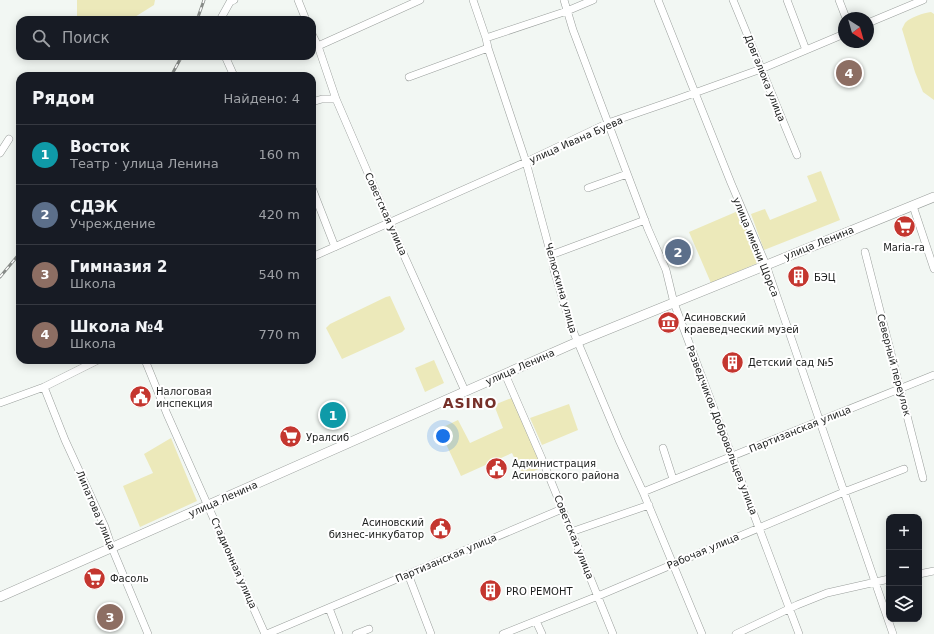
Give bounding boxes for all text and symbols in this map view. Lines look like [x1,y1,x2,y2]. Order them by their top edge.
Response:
north arrow [838,12,874,48]
search box [16,16,316,60]
icon: search [30,27,52,49]
text: Поиск [62,29,110,47]
street label: Довгалюка улица [742,33,788,123]
pin: 4 [836,58,862,88]
text: Рядом [32,88,95,108]
text: Найдено: 4 [224,91,300,106]
street label: улица Ивана Буева [528,114,624,166]
text: Восток [70,138,130,156]
text: 1 [40,147,50,162]
text: 160 m [258,147,300,162]
text: Театр · улица Ленина [70,156,219,171]
street label: Советская улица [363,171,409,257]
street label: улица имени Щорса [731,196,781,298]
text: СДЭК [70,198,118,216]
text: 2 [40,207,50,222]
text: 420 m [258,207,300,222]
supermarket icon: Maria-ra [891,214,917,240]
text: Учреждение [70,216,156,231]
street label: улица Ленина [782,224,856,262]
pin: 2 [665,237,691,267]
street label: Челюскина улица [543,242,579,334]
place label: Maria-ra [883,242,925,253]
text: Гимназия 2 [70,258,167,276]
building icon: БЭЦ [786,264,812,290]
text: 3 [40,267,50,282]
text: 540 m [258,267,300,282]
place label: БЭЦ [814,272,836,283]
text: Школа [70,276,116,291]
museum icon: Асиновский краеведческий музей [655,310,681,336]
place label: Асиновский краеведческий музей [684,312,799,335]
street label: Северный переулок [875,313,913,417]
text: Школа №4 [70,318,164,336]
text: 4 [40,327,50,342]
text: 770 m [258,327,300,342]
text: Школа [70,336,116,351]
street label: Разведчиков Добровольцев улица [684,344,760,516]
street label: улица Ленина [484,347,556,387]
building icon: Детский сад №5 [719,349,745,375]
place label: Детский сад №5 [748,357,834,368]
public building icon: Налоговая инспекция [128,384,154,410]
place label: Налоговая инспекция [156,386,213,409]
district label: ASINO [443,395,497,411]
pin: 1 [320,400,346,430]
street label: Партизанская улица [747,404,853,454]
supermarket icon: Уралсиб [278,424,304,450]
your location [433,426,453,446]
place label: Уралсиб [306,432,349,443]
public building icon: Администрация Асиновского района [484,456,510,482]
place label: Администрация Асиновского района [512,458,619,481]
street label: Липатова улица [74,468,118,552]
street label: улица Ленина [187,479,259,519]
street label: Советская улица [552,493,596,581]
map controls [886,514,922,622]
button: + [886,514,922,550]
public building icon: Асиновский бизнес-инкубатор [427,515,453,541]
street label: Стадионная улица [209,516,259,610]
place label: Асиновский бизнес-инкубатор [329,517,424,540]
street label: Рабочая улица [665,531,741,571]
street label: Партизанская улица [394,532,498,584]
button: − [886,550,922,586]
supermarket icon: Фасоль [82,565,108,591]
place label: Фасоль [110,573,149,584]
building icon: PRO РЕМОНТ [478,578,504,604]
place label: PRO РЕМОНТ [506,586,573,597]
button: layers [886,586,922,622]
pin: 3 [97,602,123,632]

